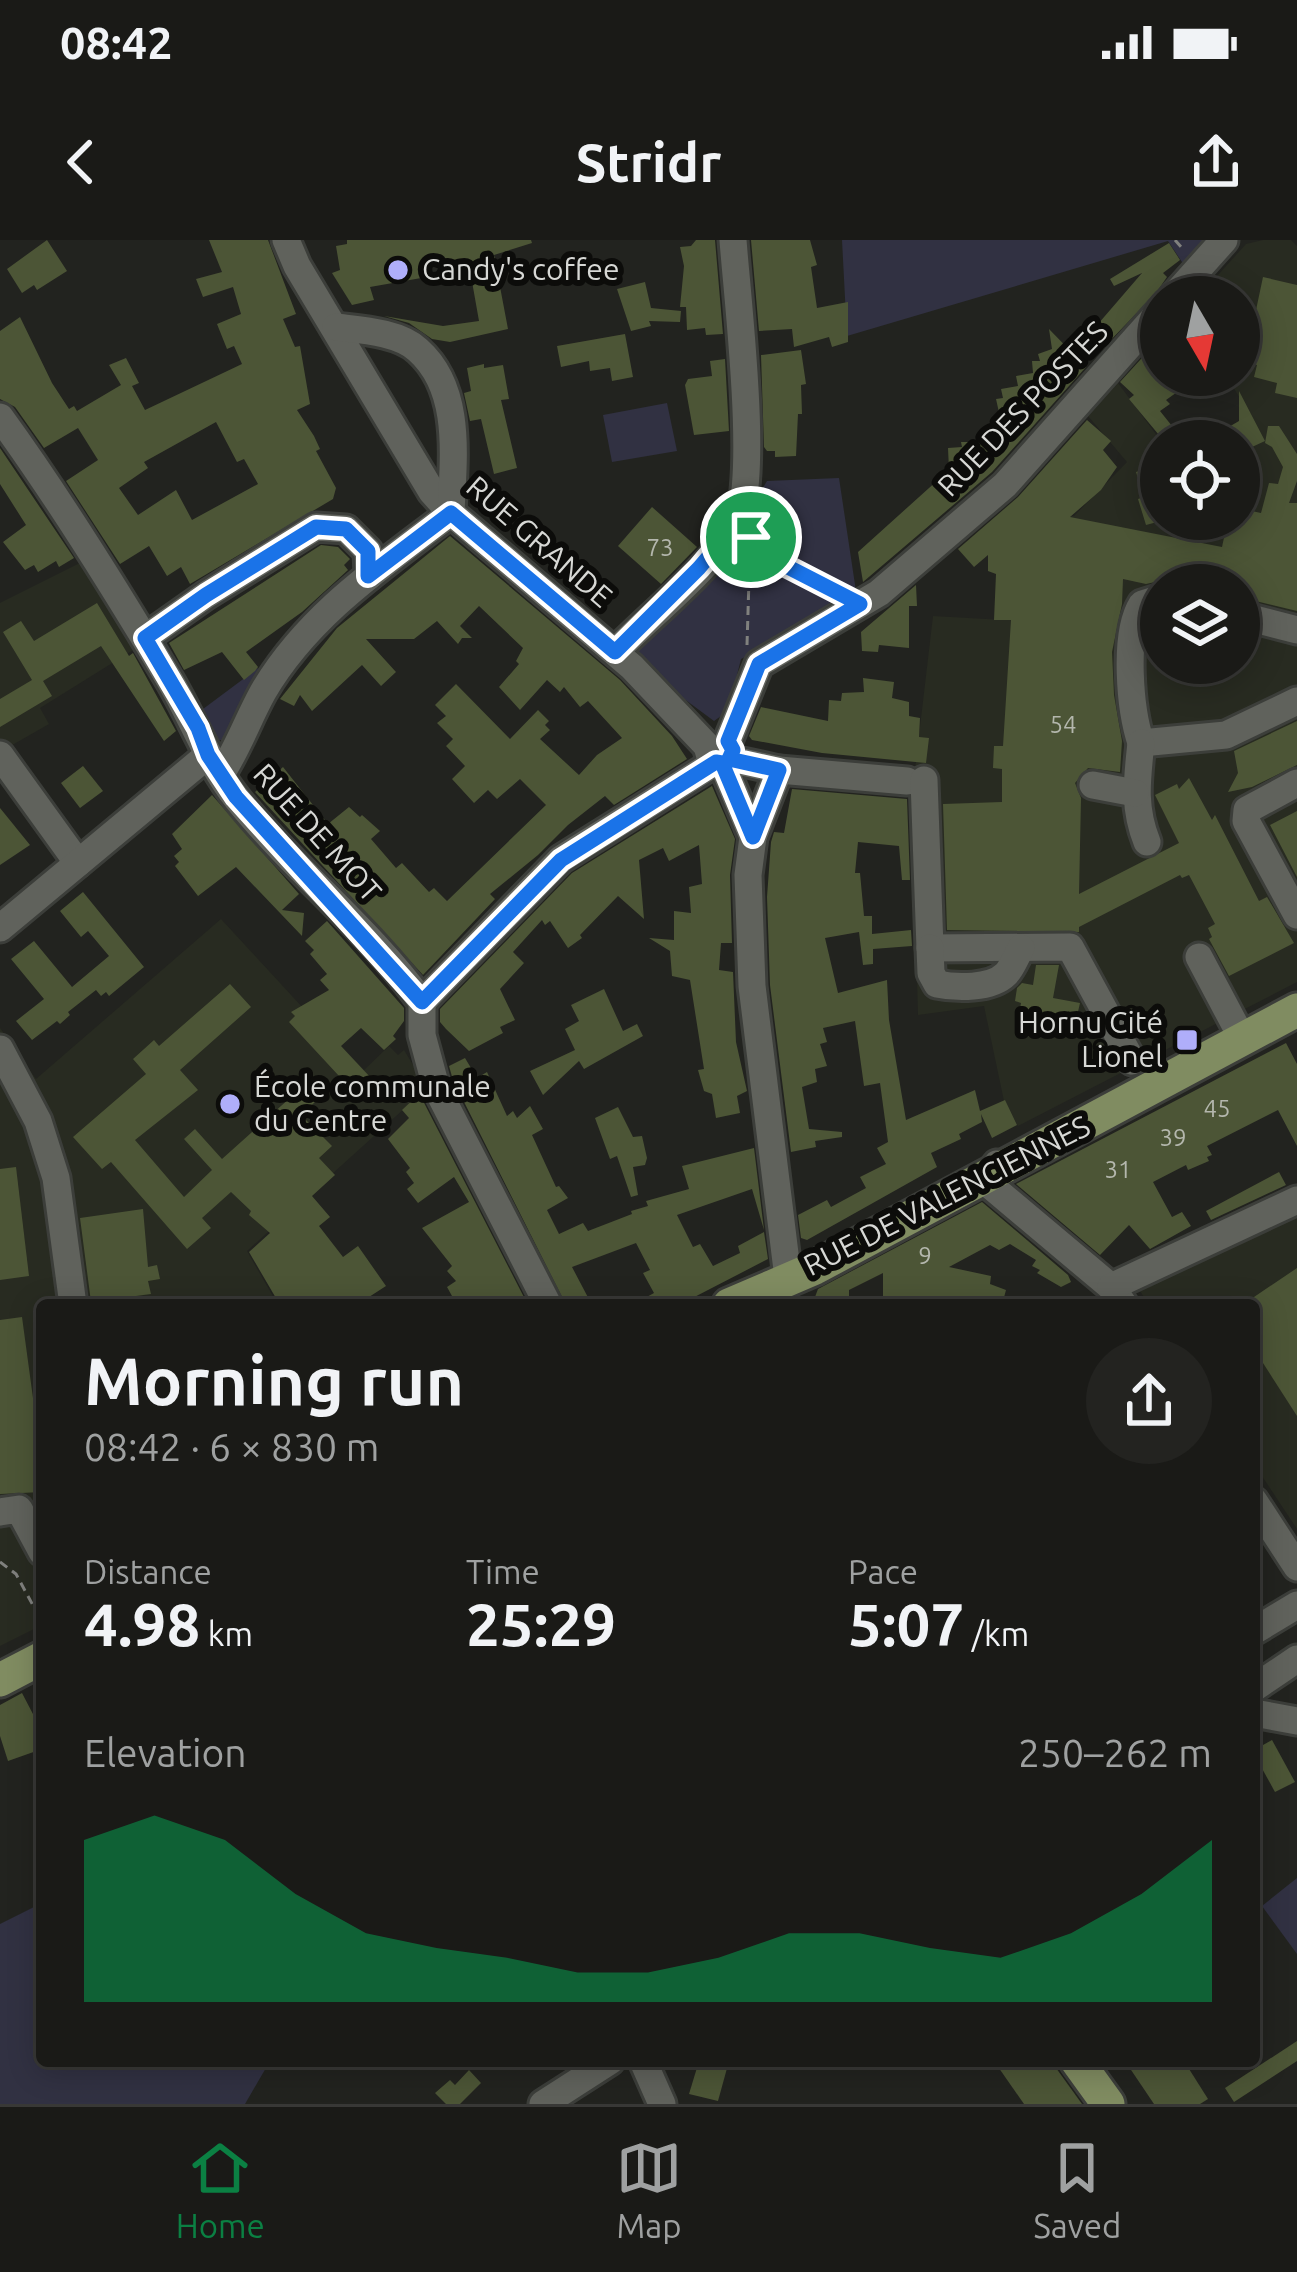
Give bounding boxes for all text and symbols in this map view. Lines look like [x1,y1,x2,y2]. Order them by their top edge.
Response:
text: 08:42 [60,17,173,68]
icon: back [48,129,114,195]
icon: share [1183,129,1249,195]
text: Stridr [576,132,721,192]
place label: Candy's coffee [422,252,619,286]
marker: Candy's coffee [385,257,411,283]
north arrow [1140,276,1260,396]
map controls [1140,276,1260,684]
street label: RUE DES POSTES [930,314,1114,503]
button: locate [1140,420,1260,540]
street label: RUE GRANDE [460,469,619,614]
pin [700,486,802,588]
icon: arrive [718,504,784,570]
house number: 73 [646,534,674,561]
button: layers [1140,564,1260,684]
house number: 54 [1049,711,1077,738]
street label: RUE DE MOT [247,757,389,908]
place label: Hornu Cité Lionel [1018,1005,1163,1073]
marker: Hornu Cité Lionel [1174,1027,1200,1053]
place label: École communale du Centre [254,1068,491,1137]
marker: École communale du Centre [217,1091,243,1117]
house number: 45 [1203,1095,1231,1122]
street label: RUE DE VALENCIENNES [798,1108,1095,1282]
house number: 39 [1159,1124,1187,1151]
house number: 31 [1104,1156,1132,1183]
house number: 9 [918,1242,932,1269]
button: share [1086,1338,1212,1464]
text: Morning run [84,1343,464,1417]
text: 08:42 · 6 × 830 m [84,1425,379,1468]
text: Distance [84,1553,212,1590]
text: Time [466,1553,540,1590]
text: Pace [848,1553,918,1590]
text: 4.98 [84,1590,200,1657]
text: 25:29 [466,1590,616,1657]
text: 5:07 [848,1590,964,1657]
text: km [200,1615,253,1652]
text: /km [964,1615,1029,1652]
text: Elevation [84,1731,247,1774]
text: 250–262 m [1018,1731,1212,1774]
tab: Home [176,2135,265,2244]
tab: Map [616,2135,682,2244]
tab: Saved [1033,2135,1121,2244]

